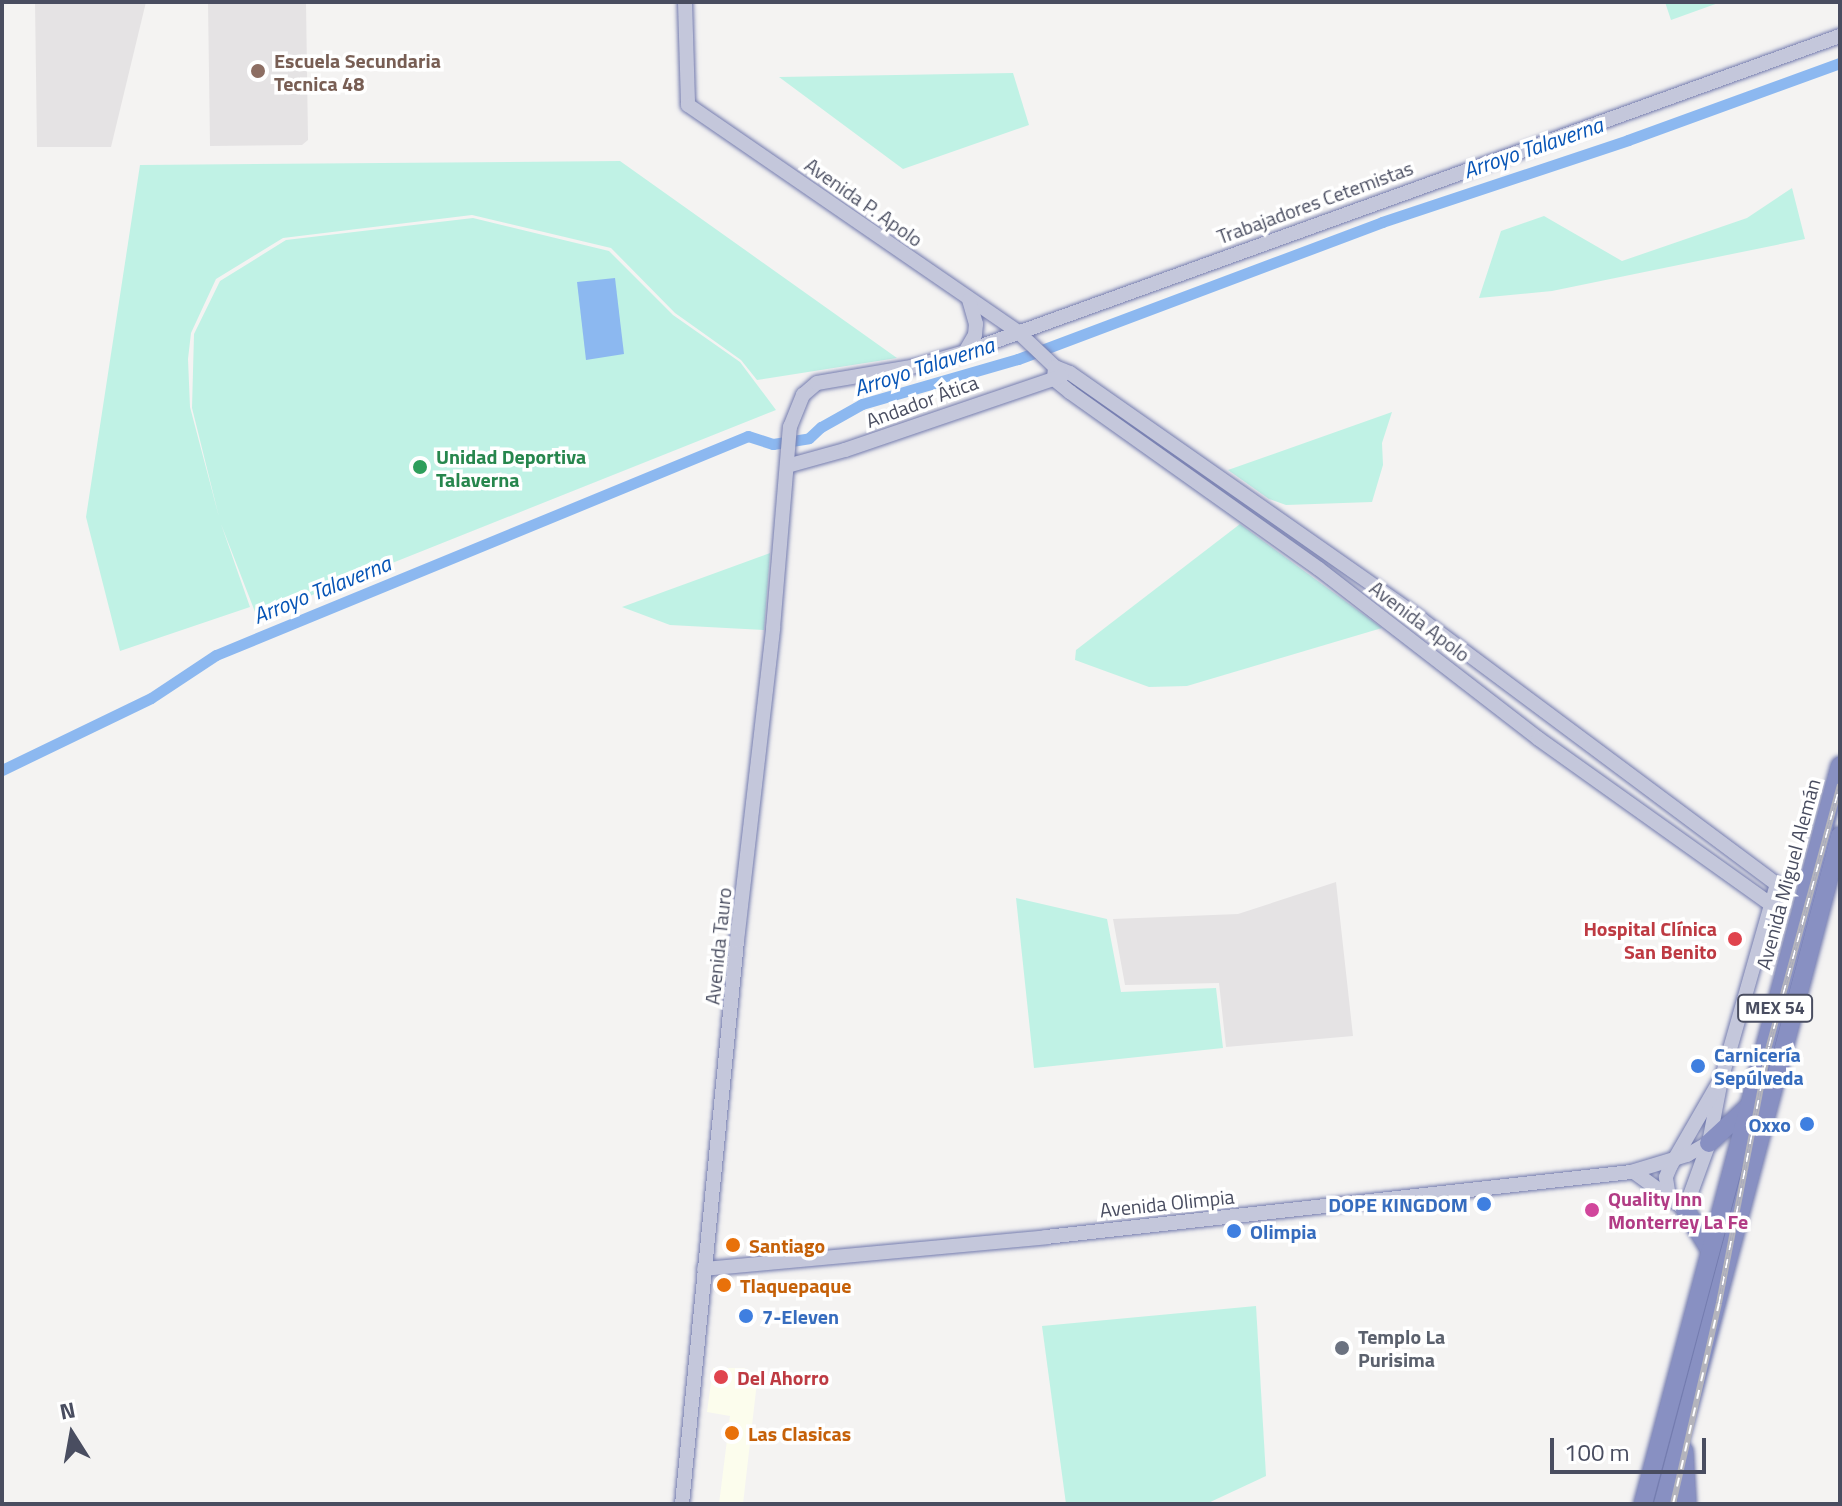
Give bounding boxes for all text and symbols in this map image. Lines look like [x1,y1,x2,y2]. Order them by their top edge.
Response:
place label: Escuela Secundaria Tecnica 48 [274,48,441,95]
marker: Escuela Secundaria Tecnica 48 [249,62,267,80]
water label: Arroyo Talaverna [1460,112,1606,184]
street label: Avenida P. Apolo [800,152,928,252]
street label: Trabajadores Cetemistas [1214,155,1416,249]
water label: Arroyo Talaverna [851,332,997,402]
street label: Andador Ática [863,370,981,432]
place label: Unidad Deportiva Talaverna [436,444,586,491]
marker: Unidad Deportiva Talaverna [411,458,429,476]
water label: Arroyo Talaverna [249,550,395,630]
street label: Avenida Apolo [1365,575,1475,667]
street label: Avenida Miguel Alemán [1751,776,1825,972]
street label: Avenida Tauro [700,886,736,1006]
place label: Hospital Clínica San Benito [1583,916,1717,963]
marker: Hospital Clínica San Benito [1724,928,1746,950]
road number: MEX 54 [1737,994,1813,1022]
place label: Carnicería Sepúlveda [1714,1042,1804,1089]
marker: Carnicería Sepúlveda [1689,1057,1707,1075]
place label: Oxxo [1749,1112,1791,1136]
marker: Oxxo [1798,1115,1816,1133]
street label: Avenida Olimpia [1099,1184,1235,1222]
place label: Quality Inn Monterrey La Fe [1608,1186,1748,1233]
place label: DOPE KINGDOM [1328,1192,1468,1216]
marker: DOPE KINGDOM [1475,1195,1493,1213]
marker: Quality Inn Monterrey La Fe [1583,1201,1601,1219]
place label: Olimpia [1250,1219,1317,1243]
marker: Olimpia [1225,1222,1243,1240]
place label: Santiago [749,1233,825,1257]
marker: Santiago [724,1236,742,1254]
place label: Tlaquepaque [740,1273,851,1297]
marker: Tlaquepaque [715,1276,733,1294]
place label: 7-Eleven [762,1304,839,1328]
marker: 7-Eleven [737,1307,755,1325]
place label: Templo La Purisima [1358,1324,1445,1371]
marker: Templo La Purisima [1333,1339,1351,1357]
place label: Del Ahorro [737,1365,829,1389]
marker: Del Ahorro [712,1368,730,1386]
text: N [57,1392,78,1429]
north arrow [32,1394,112,1474]
place label: Las Clasicas [748,1421,851,1445]
scale bar [1554,1422,1710,1472]
marker: Las Clasicas [723,1424,741,1442]
text: 100 m [1564,1434,1630,1470]

